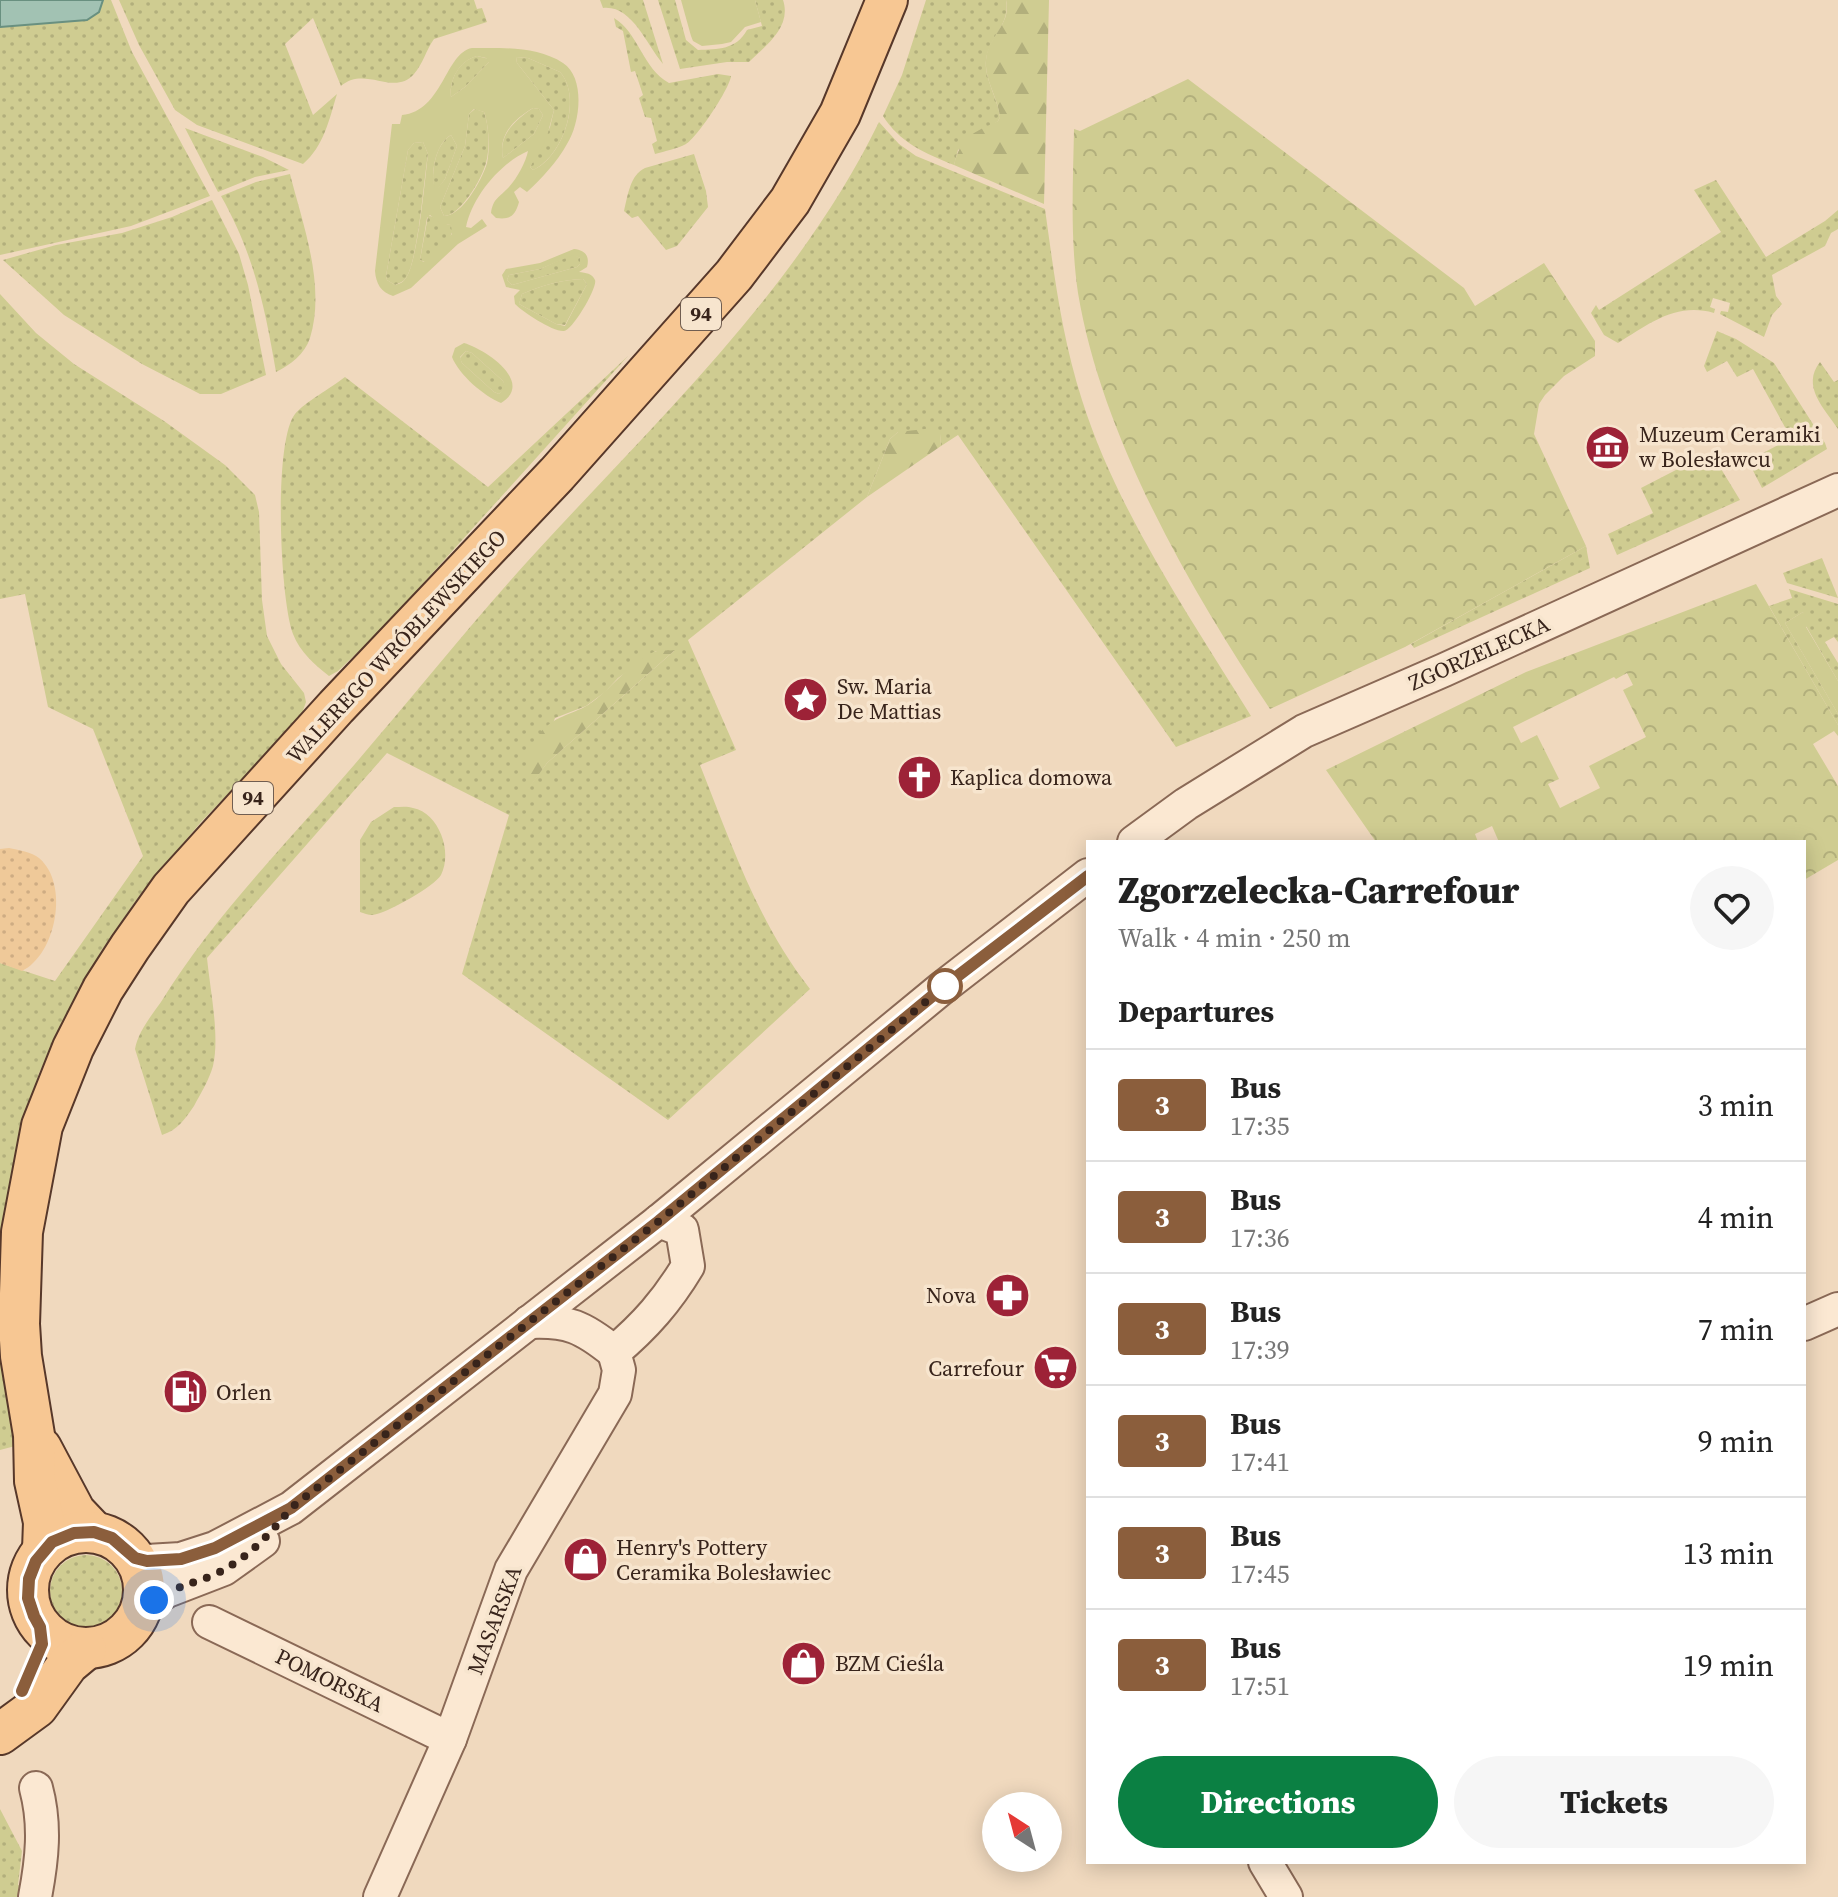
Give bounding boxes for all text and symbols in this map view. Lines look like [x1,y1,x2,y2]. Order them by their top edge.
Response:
road number: 94 [681,298,721,330]
place label: Muzeum Ceramiki w Bolesławcu [1639,419,1820,474]
museum icon: Muzeum Ceramiki w Bolesławcu [1584,423,1632,471]
street label: WALEREGO WRÓBLEWSKIEGO [279,523,513,769]
street label: ZGORZELECKA [1404,608,1555,698]
place label: Sw. Maria De Mattias [837,671,941,726]
place icon: Sw. Maria De Mattias [782,675,830,723]
church icon: Kaplica domowa [895,753,943,801]
place label: Kaplica domowa [950,762,1113,792]
road number: 94 [233,782,273,814]
text: Zgorzelecka-Carrefour [1118,864,1519,916]
button: heart [1690,866,1774,950]
text: Walk · 4 min · 250 m [1118,920,1351,956]
unlabelled marker [928,969,962,1003]
text: Departures [1118,991,1274,1032]
text: Bus [1230,1067,1281,1108]
text: 3 min [1698,1085,1774,1126]
text: 3 [1154,1086,1170,1124]
text: 17:35 [1230,1108,1290,1144]
text: Bus [1230,1179,1281,1220]
text: 4 min [1698,1197,1774,1238]
text: 3 [1154,1198,1170,1236]
text: 17:36 [1230,1220,1290,1256]
pharmacy icon: Nova [983,1271,1031,1319]
place label: Nova [926,1280,977,1310]
text: Bus [1230,1291,1281,1332]
text: 7 min [1698,1309,1774,1350]
text: 3 [1154,1310,1170,1348]
text: 17:39 [1230,1332,1290,1368]
supermarket icon: Carrefour [1031,1344,1079,1392]
place label: Carrefour [928,1353,1025,1383]
fuel station icon: Orlen [161,1368,209,1416]
place label: Orlen [216,1377,272,1407]
text: Bus [1230,1403,1281,1444]
text: 9 min [1698,1421,1774,1462]
text: 3 [1154,1422,1170,1460]
text: 17:41 [1230,1444,1290,1480]
text: Bus [1230,1515,1281,1556]
place label: Henry's Pottery Ceramika Bolesławiec [616,1532,831,1587]
text: 13 min [1683,1533,1774,1574]
text: 3 [1154,1534,1170,1572]
shop icon: Henry's Pottery Ceramika Bolesławiec [561,1536,609,1584]
text: 17:45 [1230,1556,1290,1592]
street label: MASARSKA [459,1561,529,1679]
your location [134,1580,174,1620]
text: Bus [1230,1627,1281,1668]
shop icon: BZM Cieśla [780,1639,828,1687]
street label: POMORSKA [271,1641,390,1719]
text: 19 min [1683,1645,1774,1686]
text: 3 [1154,1646,1170,1684]
place label: BZM Cieśla [835,1648,945,1678]
text: 17:51 [1230,1668,1290,1704]
button: Directions [1118,1756,1438,1848]
button: Tickets [1454,1756,1774,1848]
north arrow [982,1792,1062,1872]
map controls [982,1792,1062,1872]

